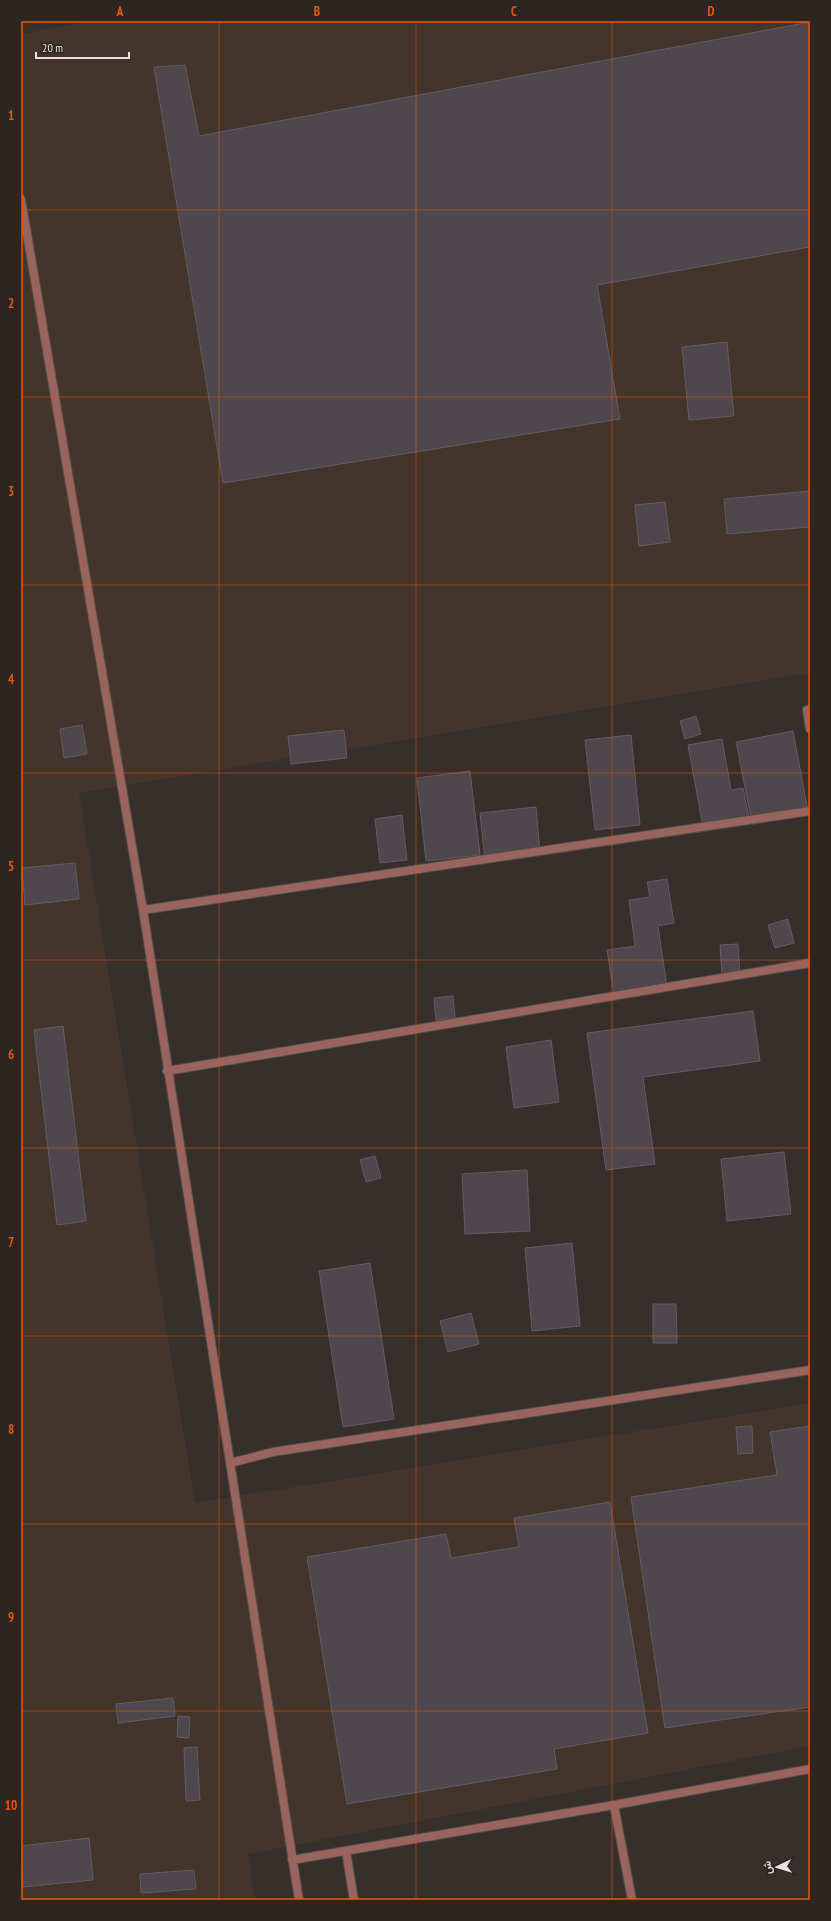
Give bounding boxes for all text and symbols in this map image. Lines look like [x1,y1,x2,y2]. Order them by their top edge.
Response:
text: A [116,3,124,20]
text: B [314,3,320,20]
text: C [511,3,517,20]
text: D [708,3,715,20]
scale bar [36,34,129,60]
text: 20 m [42,40,63,55]
text: 1 [8,107,14,124]
text: 2 [8,295,14,312]
text: 3 [8,483,14,500]
text: 4 [8,671,15,688]
text: 5 [8,858,14,875]
text: 6 [8,1046,14,1063]
text: 7 [8,1234,14,1251]
text: 8 [8,1421,14,1438]
text: 9 [8,1609,14,1626]
text: 10 [5,1797,17,1814]
north arrow [757,1847,797,1887]
text: ش [760,1861,774,1875]

